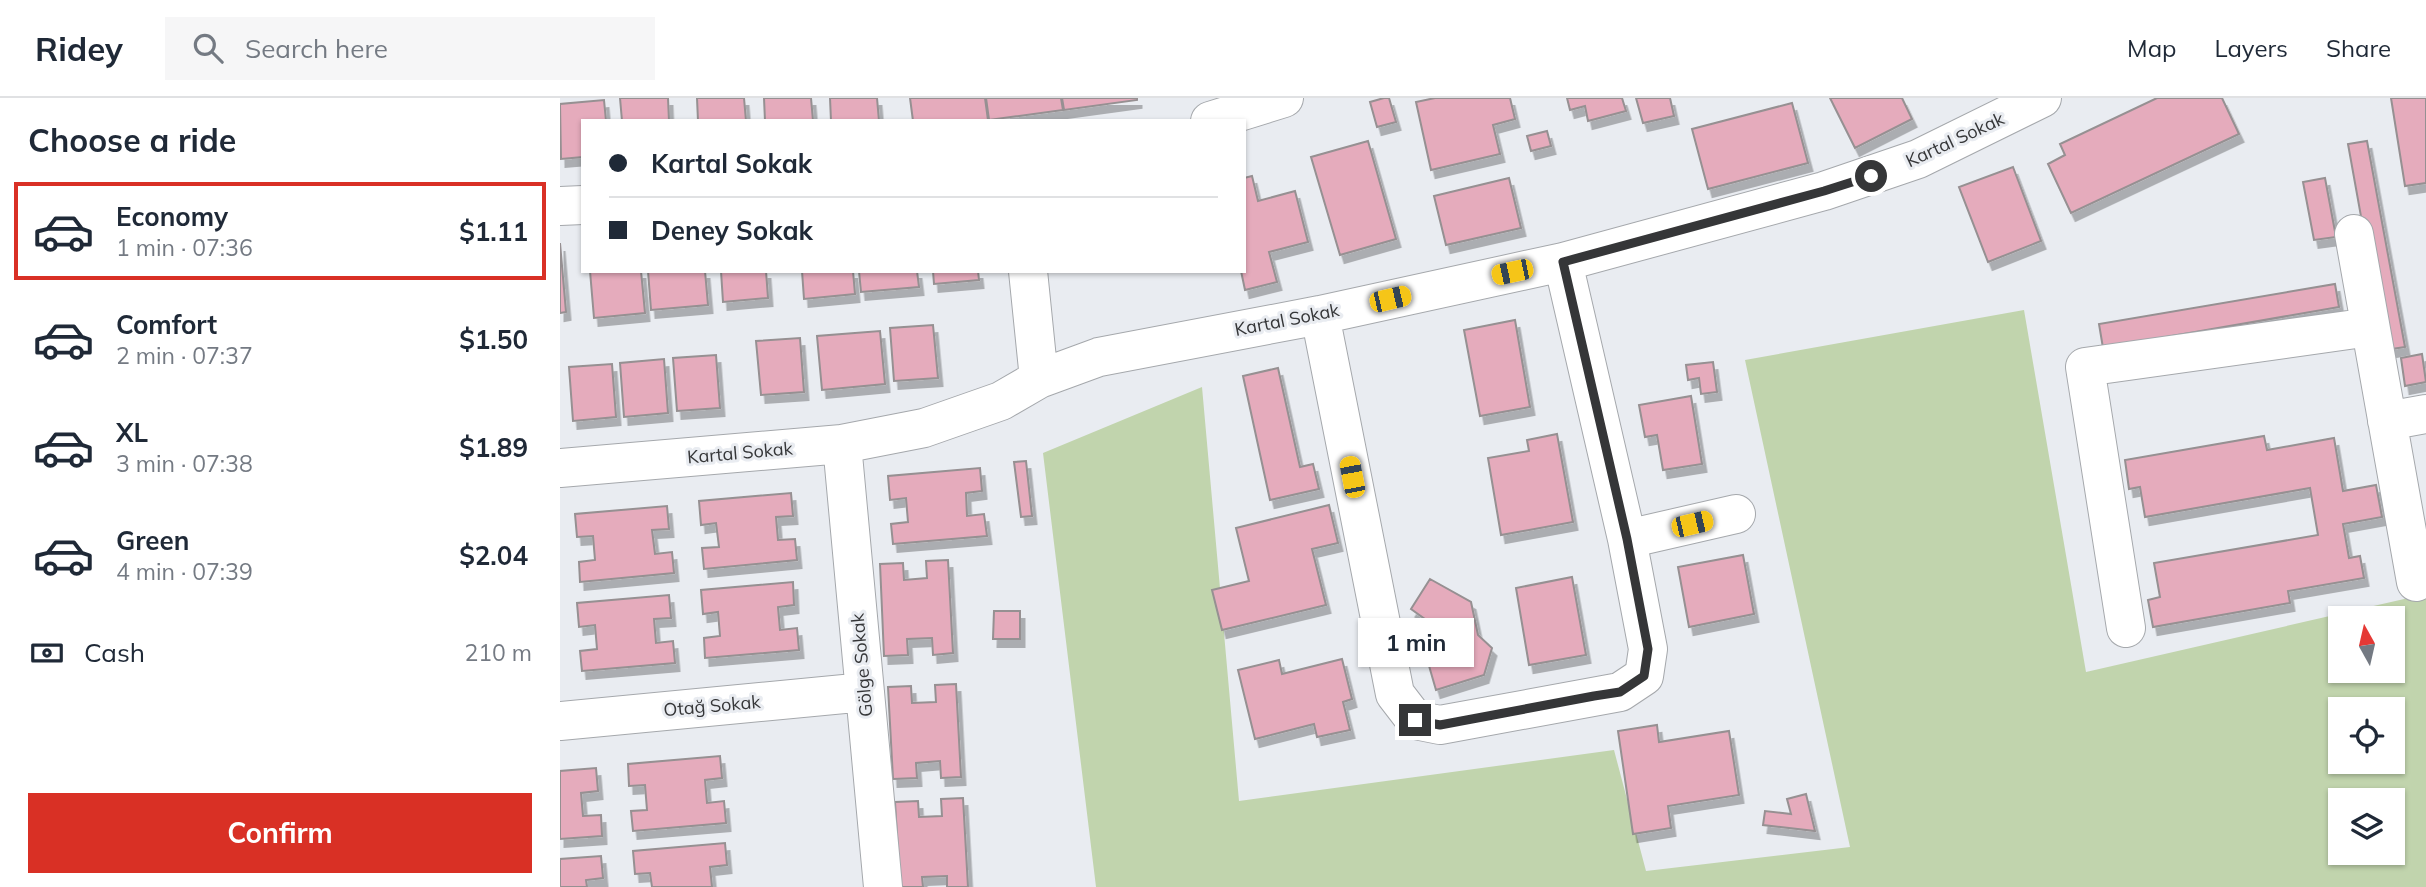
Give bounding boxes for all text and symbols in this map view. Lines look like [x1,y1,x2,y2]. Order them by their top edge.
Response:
search box [165,17,655,80]
text: Ridey [35,28,123,69]
icon: search [189,29,227,67]
text: Search here [245,32,388,65]
text: Map [2127,33,2176,63]
text: Layers [2214,33,2288,63]
text: Share [2326,33,2391,63]
street label: Kartal Sokak [1902,106,2008,172]
text: Choose a ride [28,120,236,160]
text: Kartal Sokak [651,147,812,180]
route start [1855,160,1887,192]
icon: car [32,200,95,263]
text: Economy [116,200,228,233]
text: Deney Sokak [651,214,813,247]
text: $1.11 [459,215,528,248]
text: 1 min · 07:36 [116,233,253,262]
car [1490,257,1535,287]
car [1368,284,1413,314]
street label: Kartal Sokak [1233,298,1342,341]
icon: car [32,308,95,371]
text: Comfort [116,308,217,341]
text: $1.50 [459,323,528,356]
text: 2 min · 07:37 [116,341,253,370]
icon: car [32,416,95,479]
text: XL [116,416,148,449]
text: $1.89 [459,431,528,464]
street label: Kartal Sokak [686,436,795,469]
text: 3 min · 07:38 [116,449,253,478]
car [1338,454,1367,500]
car [1670,509,1715,539]
icon: car [32,524,95,587]
text: Green [116,524,189,557]
text: $2.04 [459,539,528,572]
text: 4 min · 07:39 [116,557,253,586]
north arrow [2328,606,2404,682]
map controls [2328,606,2405,865]
street label: Gölge Sokak [845,612,877,718]
callout: 1 min [1357,618,1473,668]
text: 1 min [1386,628,1446,657]
icon: cash [28,634,66,672]
text: Cash [84,636,145,669]
text: 210 m [464,638,532,667]
street label: Otağ Sokak [662,690,762,721]
button: locate [2328,697,2405,774]
route end [1399,704,1431,736]
button: layers [2328,788,2405,865]
button: Confirm [28,793,532,873]

